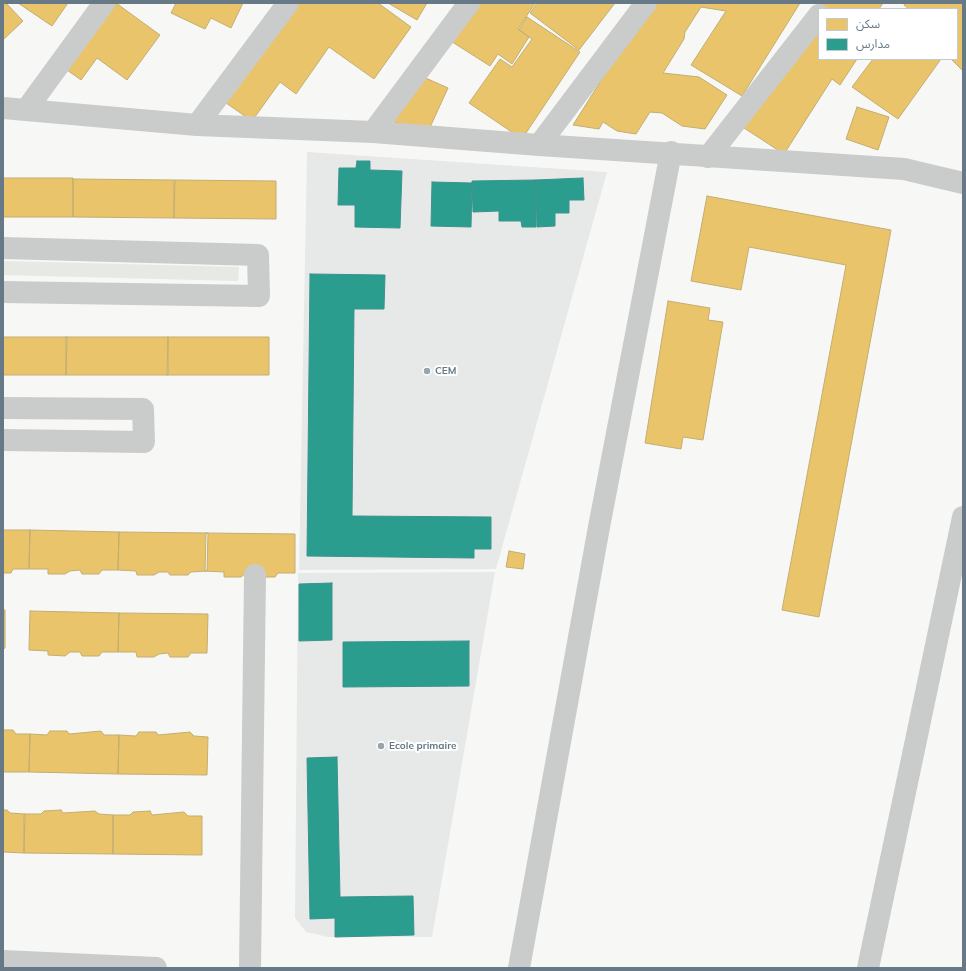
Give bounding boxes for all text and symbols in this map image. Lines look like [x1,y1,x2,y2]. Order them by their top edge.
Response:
legend [818,8,958,60]
text: سكن [856,16,880,31]
text: مدارس [856,36,890,51]
place label: CEM [435,365,456,377]
marker: CEM [422,366,432,376]
place label: Ecole primaire [389,740,456,752]
marker: Ecole primaire [376,741,386,751]

